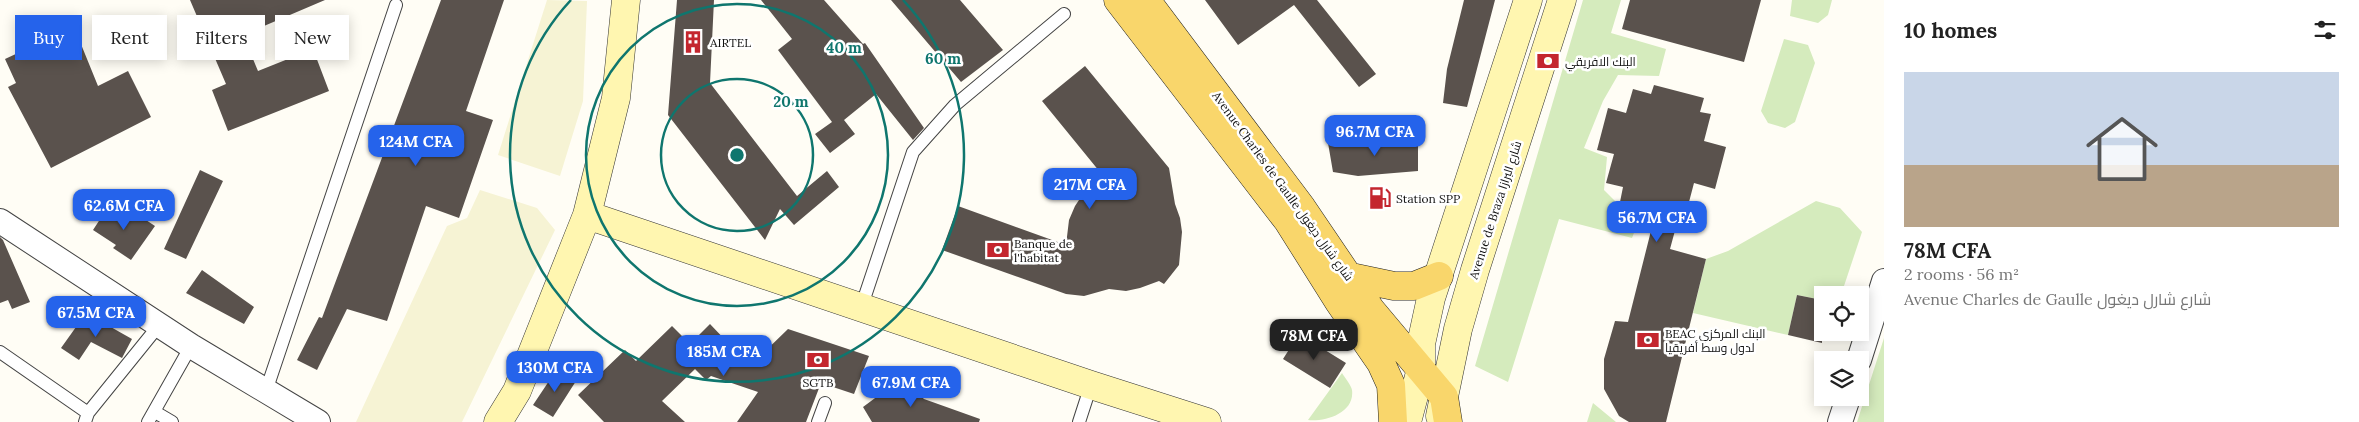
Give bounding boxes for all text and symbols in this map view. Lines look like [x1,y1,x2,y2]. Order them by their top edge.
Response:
chip: Buy [15,15,82,60]
chip: Rent [92,15,167,60]
chip: Filters [177,15,265,60]
chip: New [275,15,349,60]
icon: filters [2311,16,2339,44]
text: 10 homes [1904,17,1997,44]
building icon: AIRTEL [680,29,706,55]
place label: AIRTEL [709,35,751,50]
text: 40 m [826,38,862,57]
bank icon: البنك الافريقي [1535,48,1561,74]
text: 60 m [925,49,961,68]
place label: البنك الافريقي [1565,54,1636,72]
street label: Avenue Charles de Gaulle شارع شارل ديغول [1208,88,1357,284]
text: 20 m [773,92,809,111]
icon: home [2077,104,2167,194]
pin: 96.7M CFA [1318,114,1432,157]
text: 96.7M CFA [1336,121,1414,141]
pin: 124M CFA [364,124,468,167]
text: 124M CFA [379,131,453,151]
street label: Avenue de Braza شارع البرازا [1465,139,1525,282]
centre of rings [728,146,746,164]
pin: 217M CFA [1038,168,1142,210]
text: 217M CFA [1054,174,1126,194]
fuel station icon: Station SPP [1367,185,1393,211]
pin: 62.6M CFA [67,188,181,231]
place label: Station SPP [1396,191,1460,206]
text: 62.6M CFA [84,195,164,215]
pin: 56.7M CFA [1600,200,1714,243]
text: 56.7M CFA [1618,207,1696,227]
place label: Banque de l'habitat [1014,236,1073,265]
bank icon: Banque de l'habitat [985,237,1011,263]
text: 78M CFA [1904,237,1991,264]
text: 2 rooms · 56 m² [1904,264,2019,284]
map controls [1814,286,1869,406]
button: locate [1814,286,1869,341]
text: Avenue Charles de Gaulle شارع شارل ديغول [1904,289,2211,309]
pin: 67.5M CFA [39,296,153,338]
text: 67.5M CFA [57,302,135,322]
pin: 78M CFA [1268,318,1360,361]
text: 78M CFA [1281,325,1347,345]
place label: BEAC البنك المركزي لدول وسط أفريقيا [1665,326,1765,355]
bank icon: BEAC البنك المركزي لدول وسط أفريقيا [1635,327,1661,353]
pin: 185M CFA [672,334,776,377]
text: 185M CFA [687,341,761,361]
bank icon: SGTB [805,347,831,373]
pin: 130M CFA [503,350,607,393]
button: layers [1814,351,1869,406]
text: 130M CFA [517,357,593,377]
pin: 67.9M CFA [854,366,968,408]
text: 67.9M CFA [872,372,950,392]
place label: SGTB [802,375,834,390]

